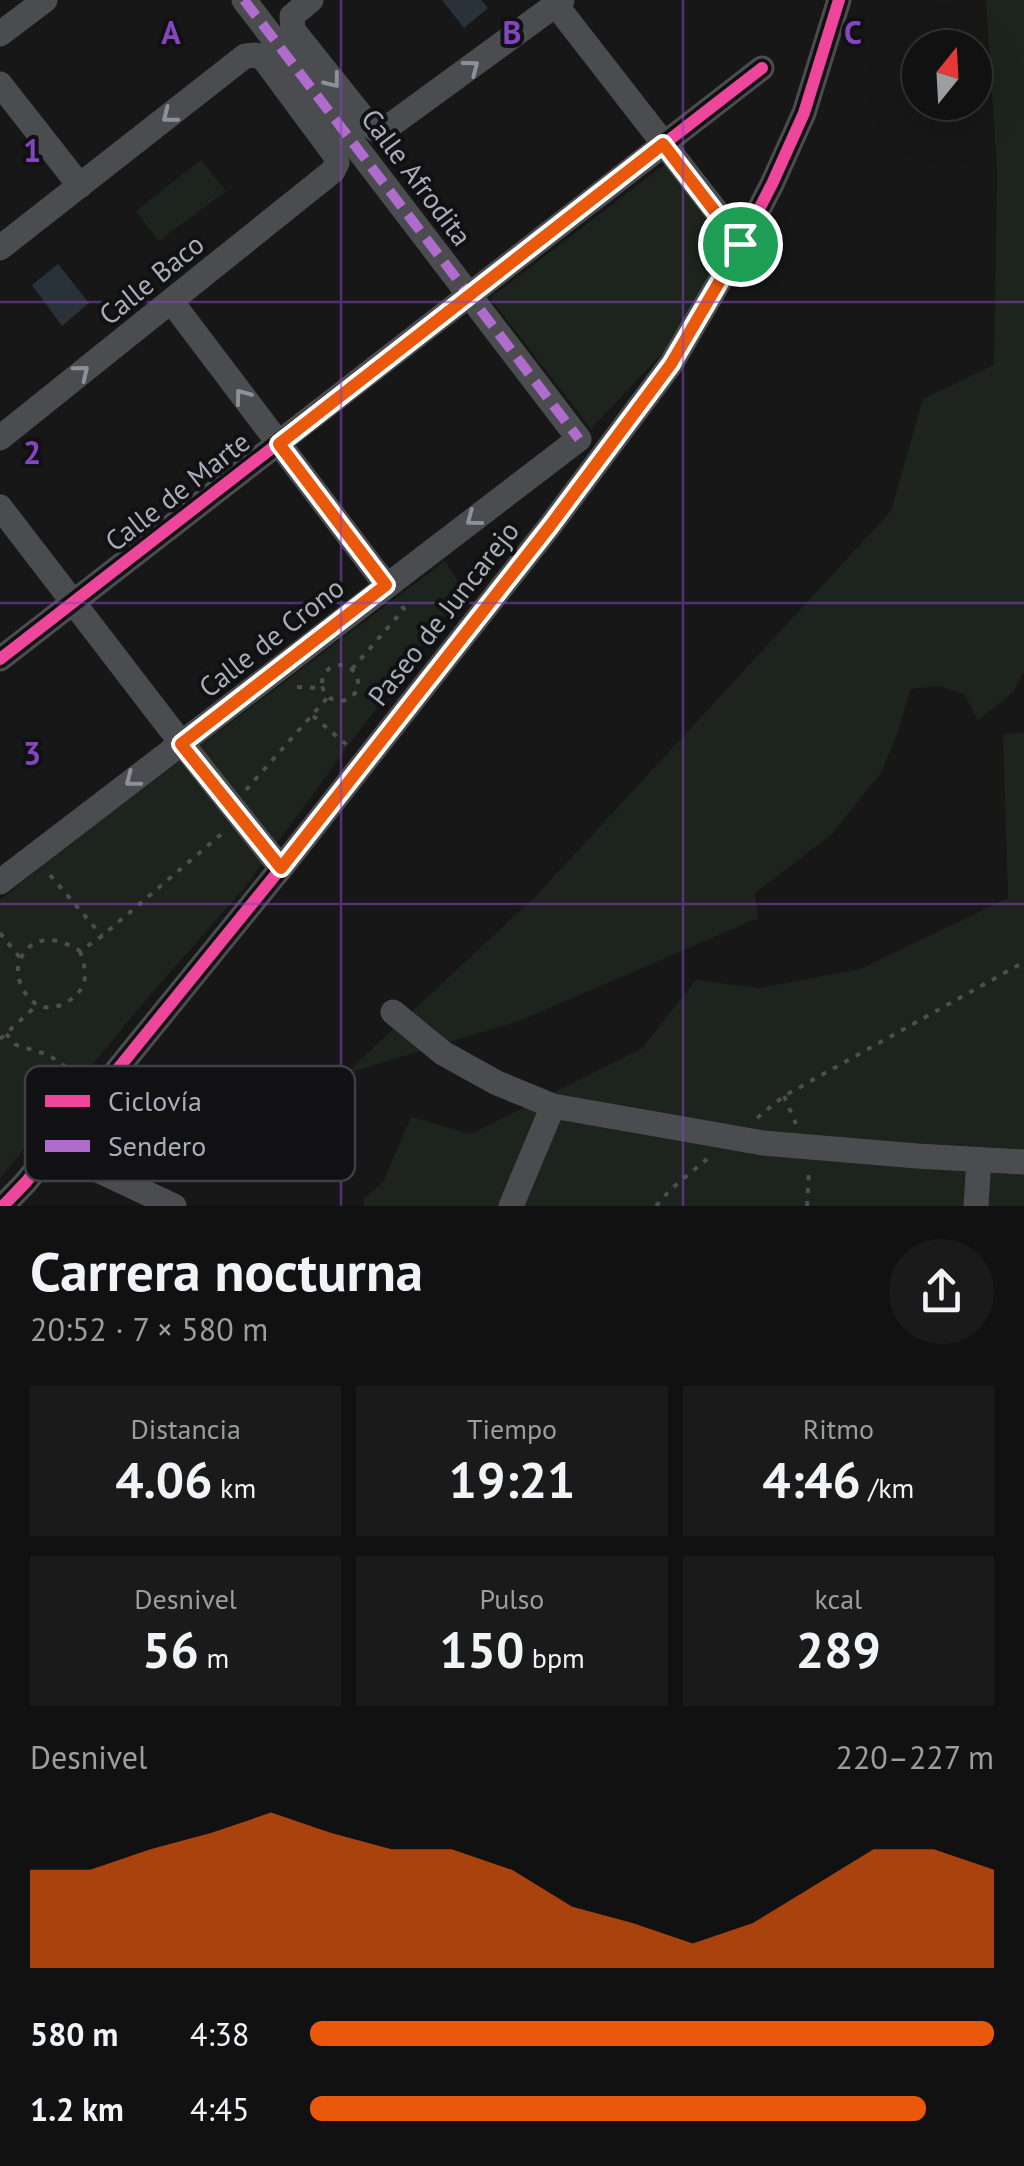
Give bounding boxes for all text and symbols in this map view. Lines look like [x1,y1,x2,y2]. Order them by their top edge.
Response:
text: A [161,11,181,53]
text: B [503,11,521,53]
text: C [844,11,862,53]
north arrow [902,30,992,120]
map controls [902,30,992,120]
one-way arrow [461,62,479,79]
one-way arrow [322,69,339,87]
street label: Calle Afrodita [353,101,481,253]
one-way arrow [162,105,180,122]
text: 1 [23,129,41,171]
pin [698,202,783,287]
icon: arrive [713,217,768,272]
street label: Calle Baco [91,225,211,333]
one-way arrow [70,366,88,384]
one-way arrow [237,389,254,407]
street label: Calle de Marte [97,423,257,559]
text: 2 [23,431,41,473]
one-way arrow [466,507,484,524]
street label: Paseo de Juncarejo [359,513,527,713]
street label: Calle de Crono [191,569,351,705]
text: 3 [23,732,41,774]
one-way arrow [125,769,143,786]
legend [25,1066,355,1181]
text: Ciclovía [108,1082,202,1119]
text: Sendero [108,1127,206,1164]
text: Carrera nocturna [30,1235,423,1306]
button: share [889,1239,994,1344]
text: 20:52 · 7 × 580 m [30,1308,268,1350]
text: Distancia [131,1410,241,1447]
text: Tiempo [467,1410,557,1447]
text: Ritmo [803,1410,874,1447]
text: 4.06 [115,1447,213,1512]
text: 19:21 [449,1447,575,1512]
text: 4:46 [762,1447,861,1512]
text: km [213,1469,256,1506]
text: /km [861,1469,914,1506]
text: Desnivel [134,1580,237,1617]
text: Pulso [480,1580,544,1617]
text: kcal [814,1580,862,1617]
text: 56 [142,1617,199,1682]
text: 150 [439,1617,524,1682]
text: 289 [796,1617,881,1682]
text: m [199,1639,229,1676]
text: bpm [524,1639,585,1676]
text: Desnivel [30,1736,147,1778]
text: 220–227 m [835,1736,994,1778]
text: 580 m [30,2013,118,2055]
text: 4:38 [190,2013,249,2055]
text: 1.2 km [30,2088,124,2130]
text: 4:45 [190,2088,249,2130]

